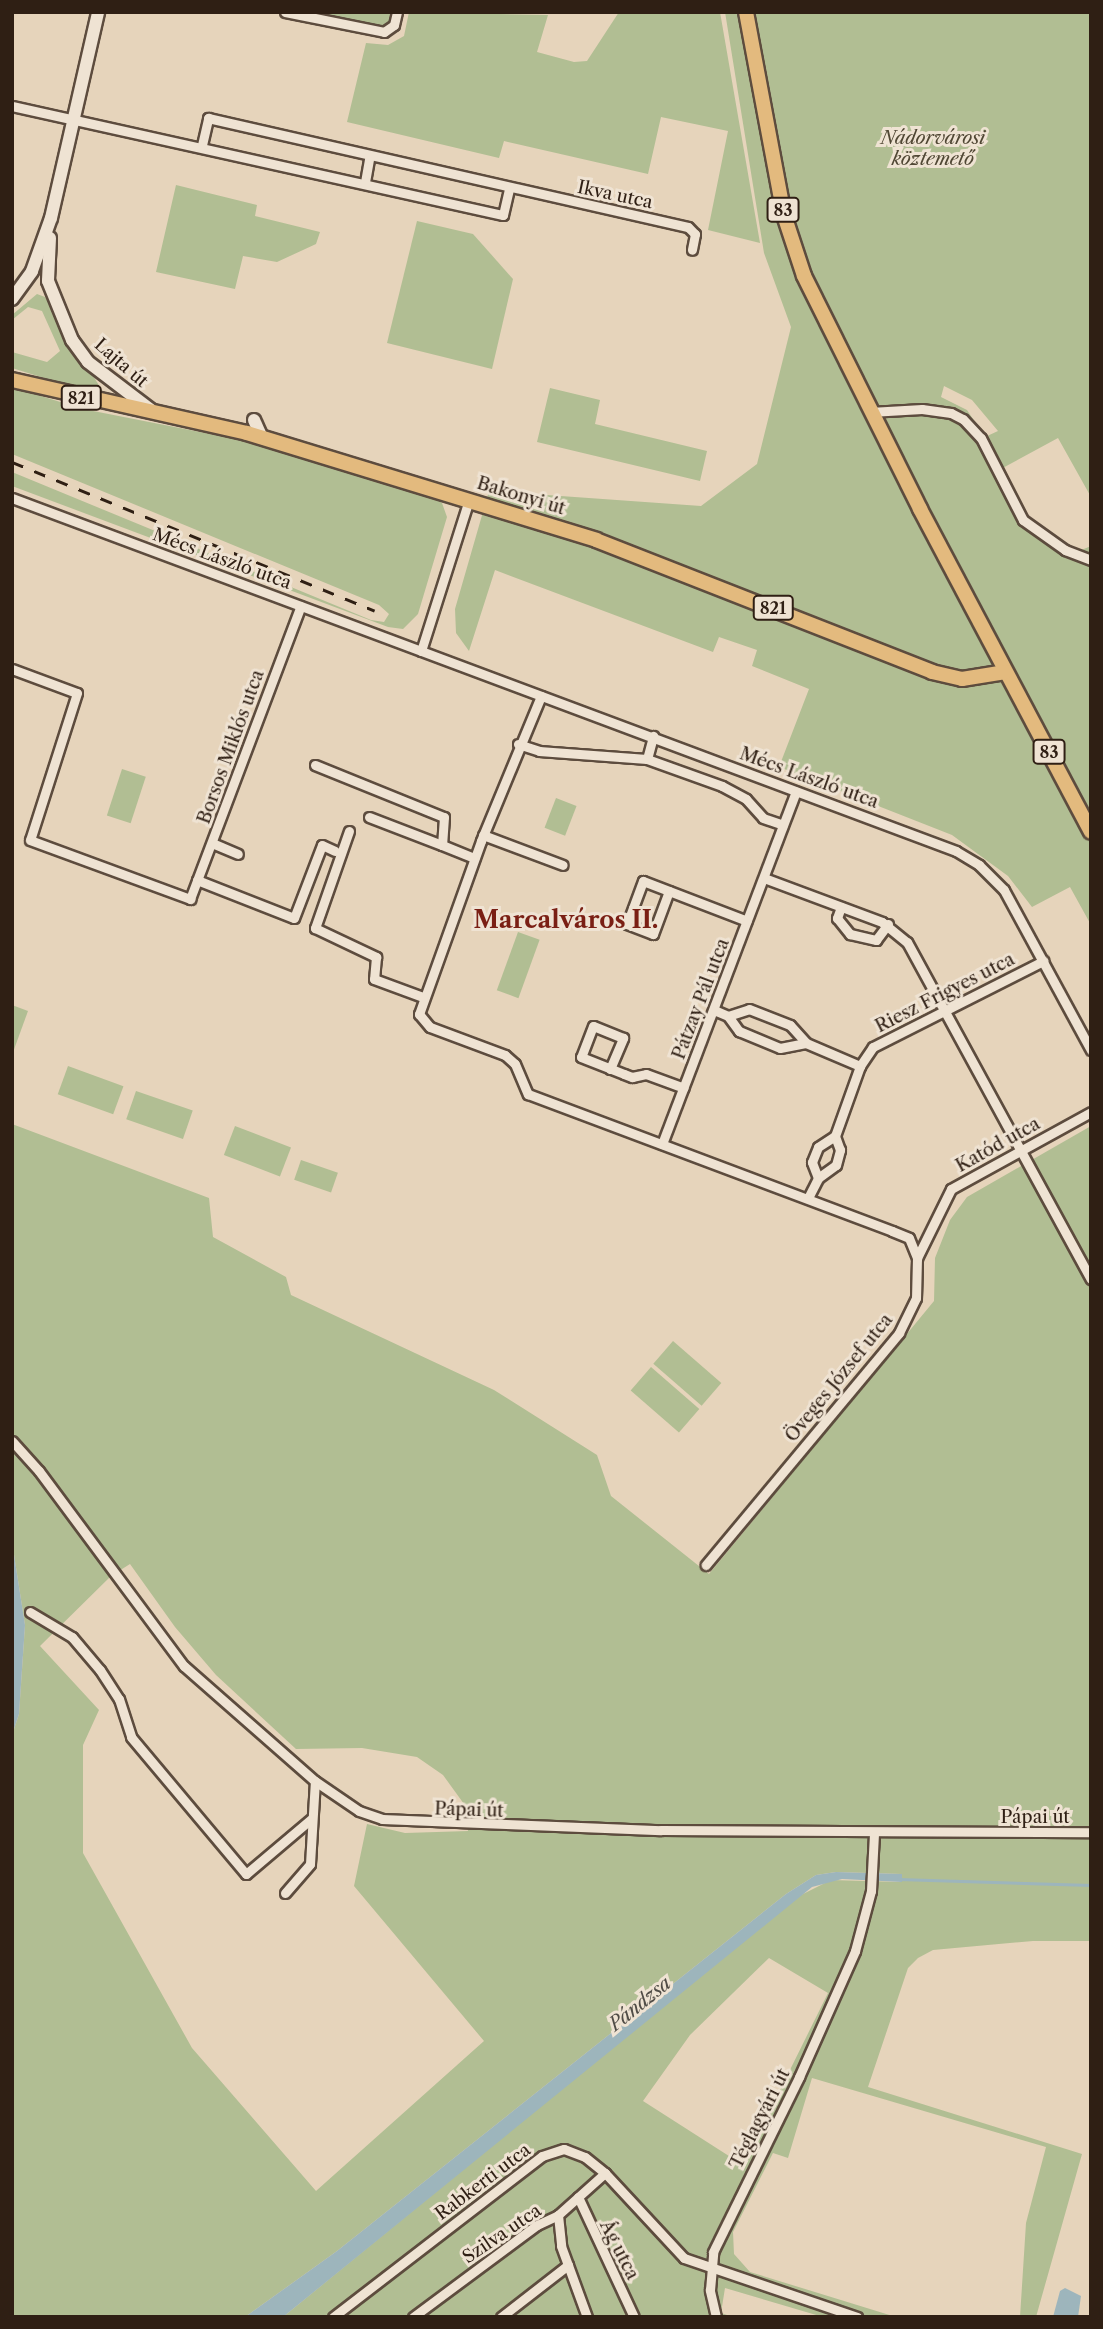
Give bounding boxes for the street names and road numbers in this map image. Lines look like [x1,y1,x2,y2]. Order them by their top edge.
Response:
street label: Ikva utca [575,176,655,214]
road number: 83 [766,198,800,222]
street label: Lajta út [90,334,152,392]
road number: 821 [60,386,102,410]
street label: Bakonyi út [474,472,568,520]
street label: Mécs László utca [150,524,294,594]
road number: 821 [752,596,794,621]
street label: Borsos Miklós utca [193,667,269,827]
road number: 83 [1032,740,1066,764]
street label: Mécs László utca [737,743,881,813]
street label: Pátzay Pál utca [668,935,734,1063]
street label: Riesz Frigyes utca [872,949,1018,1037]
street label: Katód utca [952,1113,1044,1177]
street label: Öveges József utca [781,1310,897,1446]
street label: Pápai út [434,1798,504,1822]
street label: Pápai út [1000,1806,1070,1828]
street label: Téglagyári út [725,2065,795,2173]
street label: Rabkerti utca [431,2139,535,2225]
street label: Szilva utca [458,2200,546,2268]
street label: Ág utca [595,2217,643,2283]

